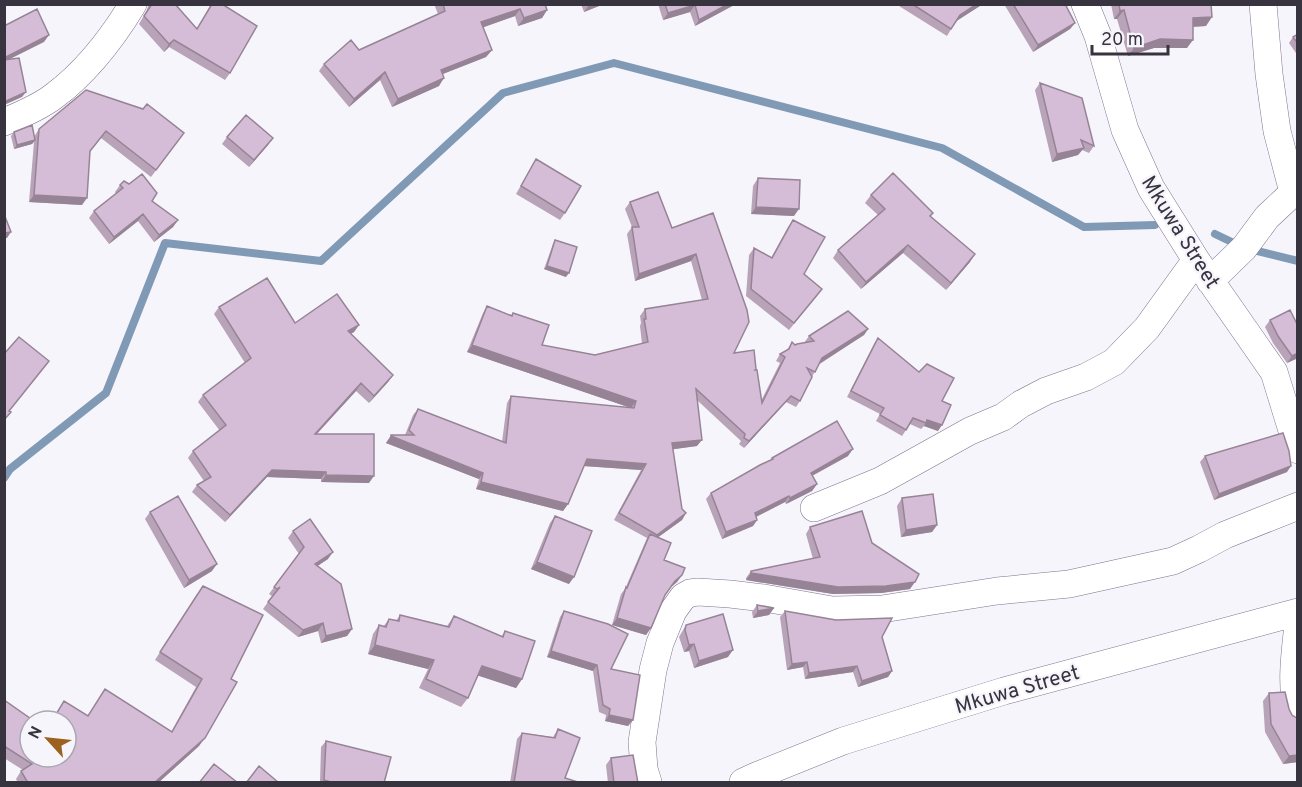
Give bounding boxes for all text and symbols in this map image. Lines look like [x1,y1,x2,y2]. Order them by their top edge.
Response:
scale bar [1092,18,1168,56]
text: 20 m [1101,29,1143,52]
street label: Mkuwa Street [1134,171,1225,294]
street label: Mkuwa Street [952,660,1083,721]
north arrow [18,709,78,769]
text: N [25,723,48,743]

